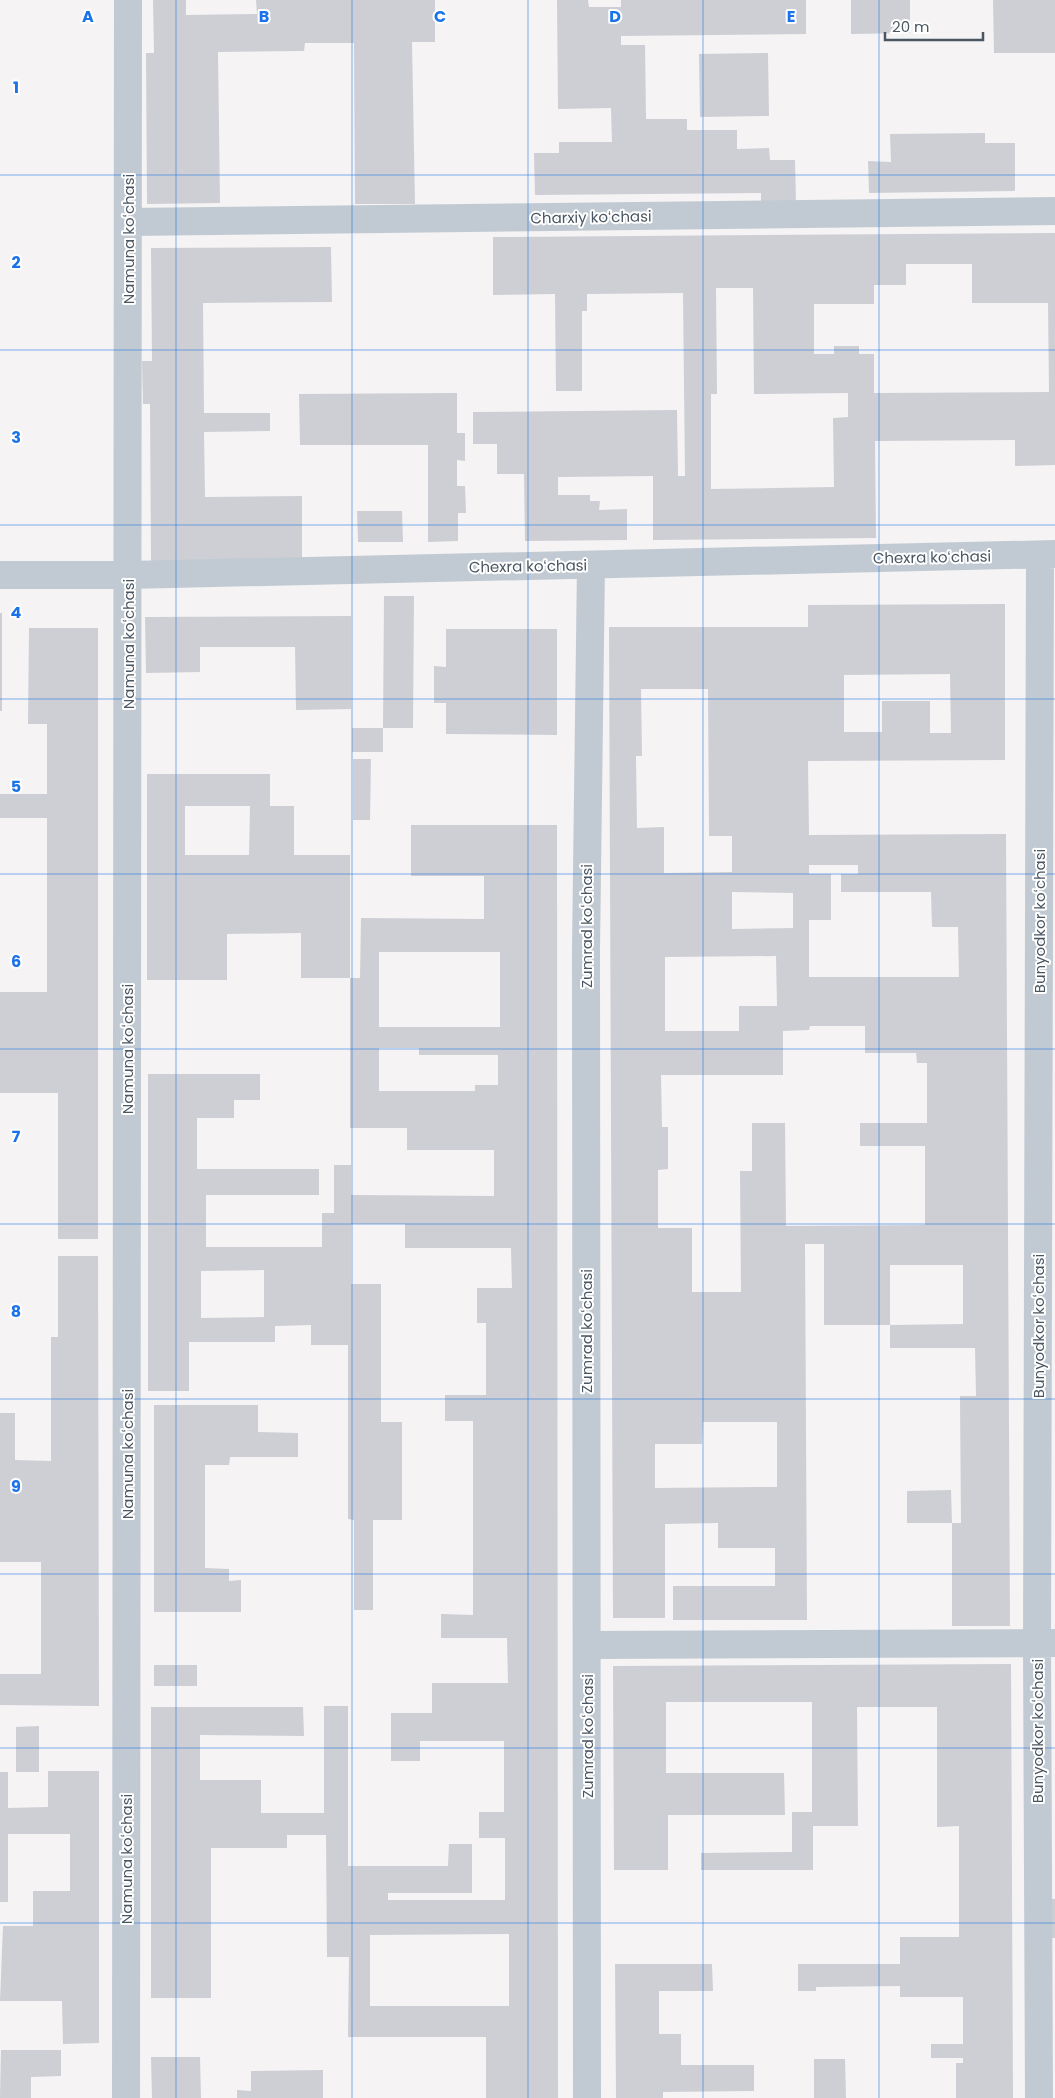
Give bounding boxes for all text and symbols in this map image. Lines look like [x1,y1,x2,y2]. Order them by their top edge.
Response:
text: A [82,5,94,28]
text: B [259,5,269,28]
text: C [434,5,446,28]
text: D [609,5,621,28]
text: E [787,5,795,28]
scale bar [885,10,982,42]
text: 20 m [892,16,930,37]
text: 1 [13,76,19,99]
street label: Namuna koʻchasi [118,174,139,304]
street label: Charxiy koʻchasi [530,205,652,229]
text: 2 [11,251,21,274]
text: 3 [11,426,21,449]
street label: Chexra koʻchasi [873,545,991,569]
street label: Chexra koʻchasi [469,554,587,578]
street label: Namuna koʻchasi [118,579,139,709]
text: 4 [11,601,22,624]
text: 5 [11,775,21,798]
street label: Bunyodkor koʻchasi [1029,849,1050,993]
street label: Zumrad koʻchasi [576,864,597,988]
text: 6 [11,950,21,973]
street label: Namuna koʻchasi [117,984,138,1114]
text: 7 [12,1125,21,1148]
street label: Bunyodkor koʻchasi [1028,1254,1049,1398]
street label: Zumrad koʻchasi [576,1269,597,1393]
text: 8 [11,1300,21,1323]
street label: Namuna koʻchasi [117,1389,138,1519]
text: 9 [11,1475,21,1498]
street label: Bunyodkor koʻchasi [1027,1659,1048,1803]
street label: Zumrad koʻchasi [577,1674,598,1798]
street label: Namuna koʻchasi [116,1794,137,1924]

